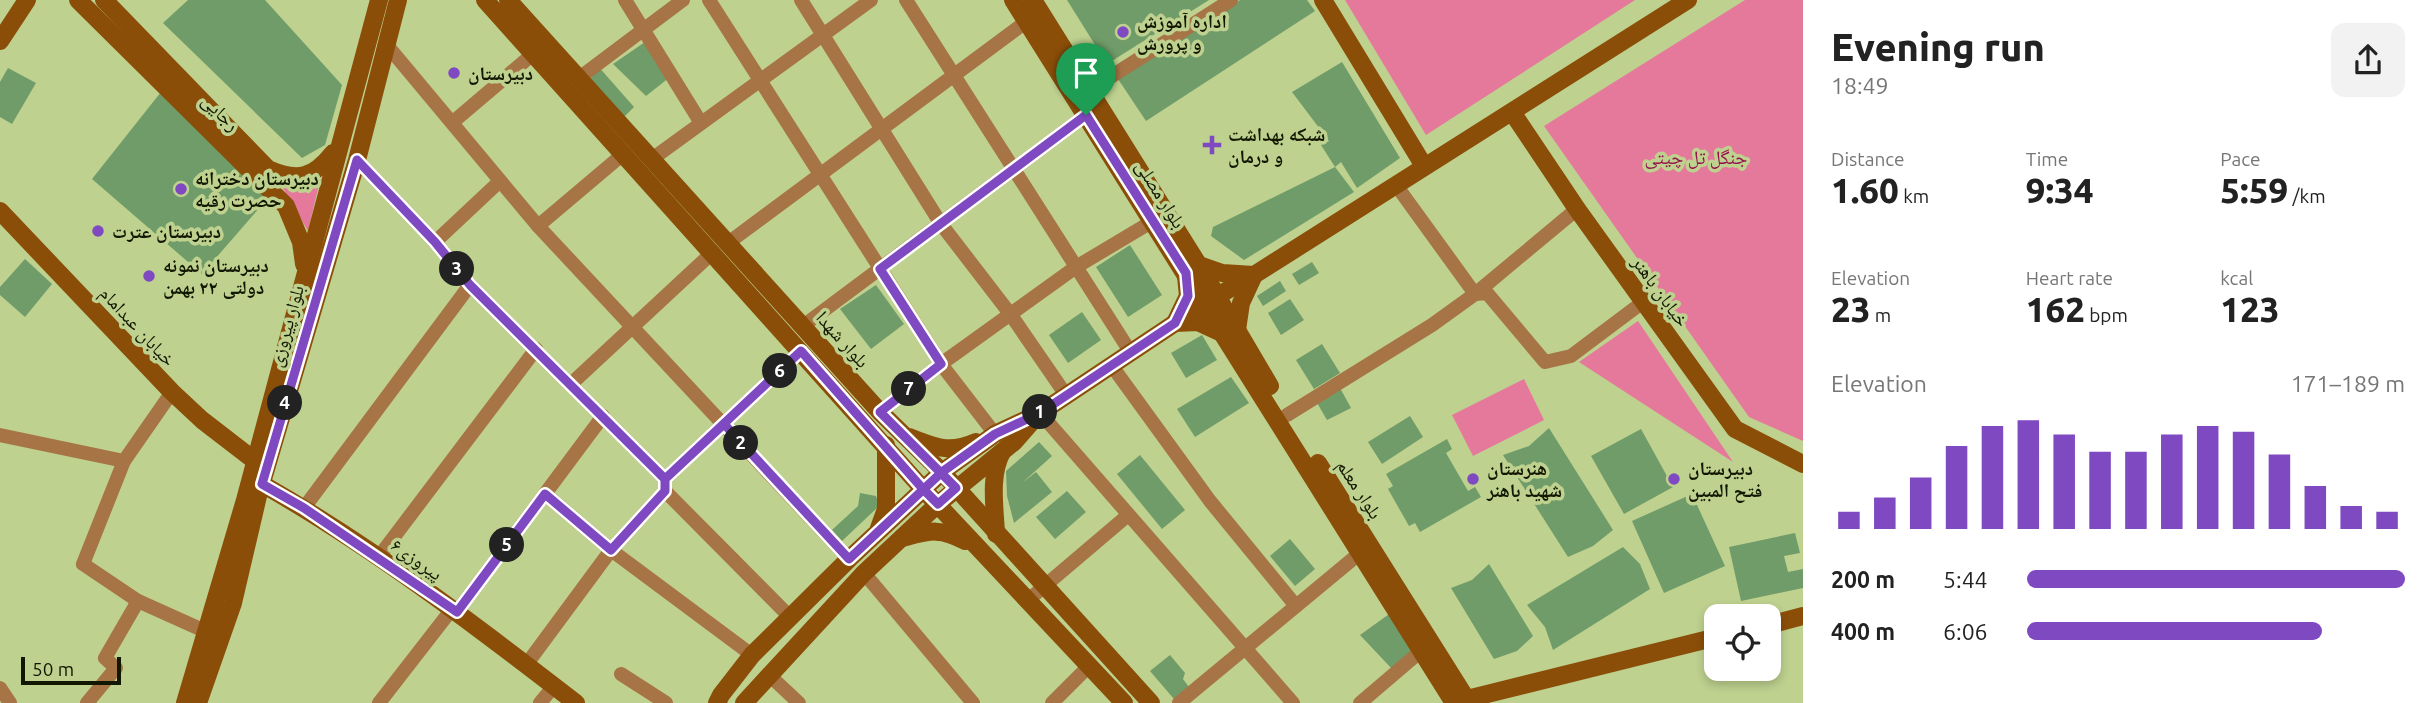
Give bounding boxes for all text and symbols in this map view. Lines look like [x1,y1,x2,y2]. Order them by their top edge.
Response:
place label: اداره آموزش و پرورش [1137,10,1227,55]
button: share [2331,23,2405,97]
marker: اداره آموزش و پرورش [1115,24,1131,40]
text: Evening run [1831,26,2045,68]
pin [1056,43,1116,115]
icon: arrive [1067,54,1105,92]
place label: دبیرستان [468,62,533,85]
marker: دبیرستان [446,65,462,81]
text: 18:49 [1831,73,1889,98]
street label: رجایی [197,89,244,136]
place label: شبکه بهداشت و درمان [1228,123,1325,168]
marker: شبکه بهداشت و درمان [1202,135,1222,155]
park label: جنگل تل چیتی [1645,146,1747,169]
text: Distance [1831,148,1905,170]
text: Time [2026,148,2068,170]
text: Pace [2220,148,2261,170]
street label: بلوار مصلی [1131,156,1191,233]
place label: دبیرستان دخترانه حصرت رقیه [195,167,319,212]
text: 1.60 [1831,170,1899,210]
text: 9:34 [2026,170,2094,210]
text: 5:59 [2220,170,2288,210]
marker: دبیرستان دخترانه حصرت رقیه [173,181,189,197]
text: km [1899,185,1929,207]
text: /km [2288,185,2326,207]
place label: دبیرستان عترت [112,220,221,243]
marker: دبیرستان عترت [90,223,106,239]
street label: خیابان باهنر [1627,250,1694,331]
pin: 3 [440,252,475,286]
place label: دبیرستان نمونه دولتی ۲۲ بهمن [163,254,269,299]
text: 3 [451,257,462,279]
text: Elevation [1831,267,1910,289]
text: Heart rate [2026,267,2113,289]
text: kcal [2220,267,2253,289]
marker: دبیرستان نمونه دولتی ۲۲ بهمن [141,268,157,284]
street label: خیابان عبدامام [93,282,180,372]
street label: بلوار پیروزی [264,283,309,370]
text: 23 [1831,289,1870,329]
text: 162 [2026,289,2085,329]
text: 123 [2220,289,2280,329]
text: m [1870,304,1891,326]
text: bpm [2085,304,2128,326]
street label: بلوار شهدا [811,306,874,372]
pin: 6 [762,354,798,388]
text: 6 [774,359,785,381]
text: Elevation [1831,371,1927,396]
text: 171–189 m [2291,371,2405,396]
pin: 7 [892,372,926,406]
text: 7 [903,377,914,399]
pin: 4 [268,386,302,420]
text: 4 [279,391,290,413]
pin: 1 [1023,394,1058,430]
text: 1 [1034,400,1045,422]
pin: 2 [724,426,758,460]
text: 2 [735,431,746,453]
street label: بلوار معلم [1331,455,1387,524]
place label: هنرستان شهید باهنر [1486,457,1562,502]
place label: دبیرستان فتح المبین [1688,457,1762,503]
marker: هنرستان شهید باهنر [1465,471,1481,487]
marker: دبیرستان فتح المبین [1666,471,1682,487]
pin: 5 [490,528,524,562]
street label: پیروزی۶ [386,533,447,585]
text: 5 [501,533,512,555]
text: 200 m [1831,567,1895,592]
text: 5:44 [1943,567,1988,592]
map controls [1704,604,1781,681]
button: locate [1704,604,1781,681]
text: 400 m [1831,619,1895,644]
text: 6:06 [1943,619,1988,644]
scale bar [21,654,121,686]
text: 50 m [32,658,74,680]

